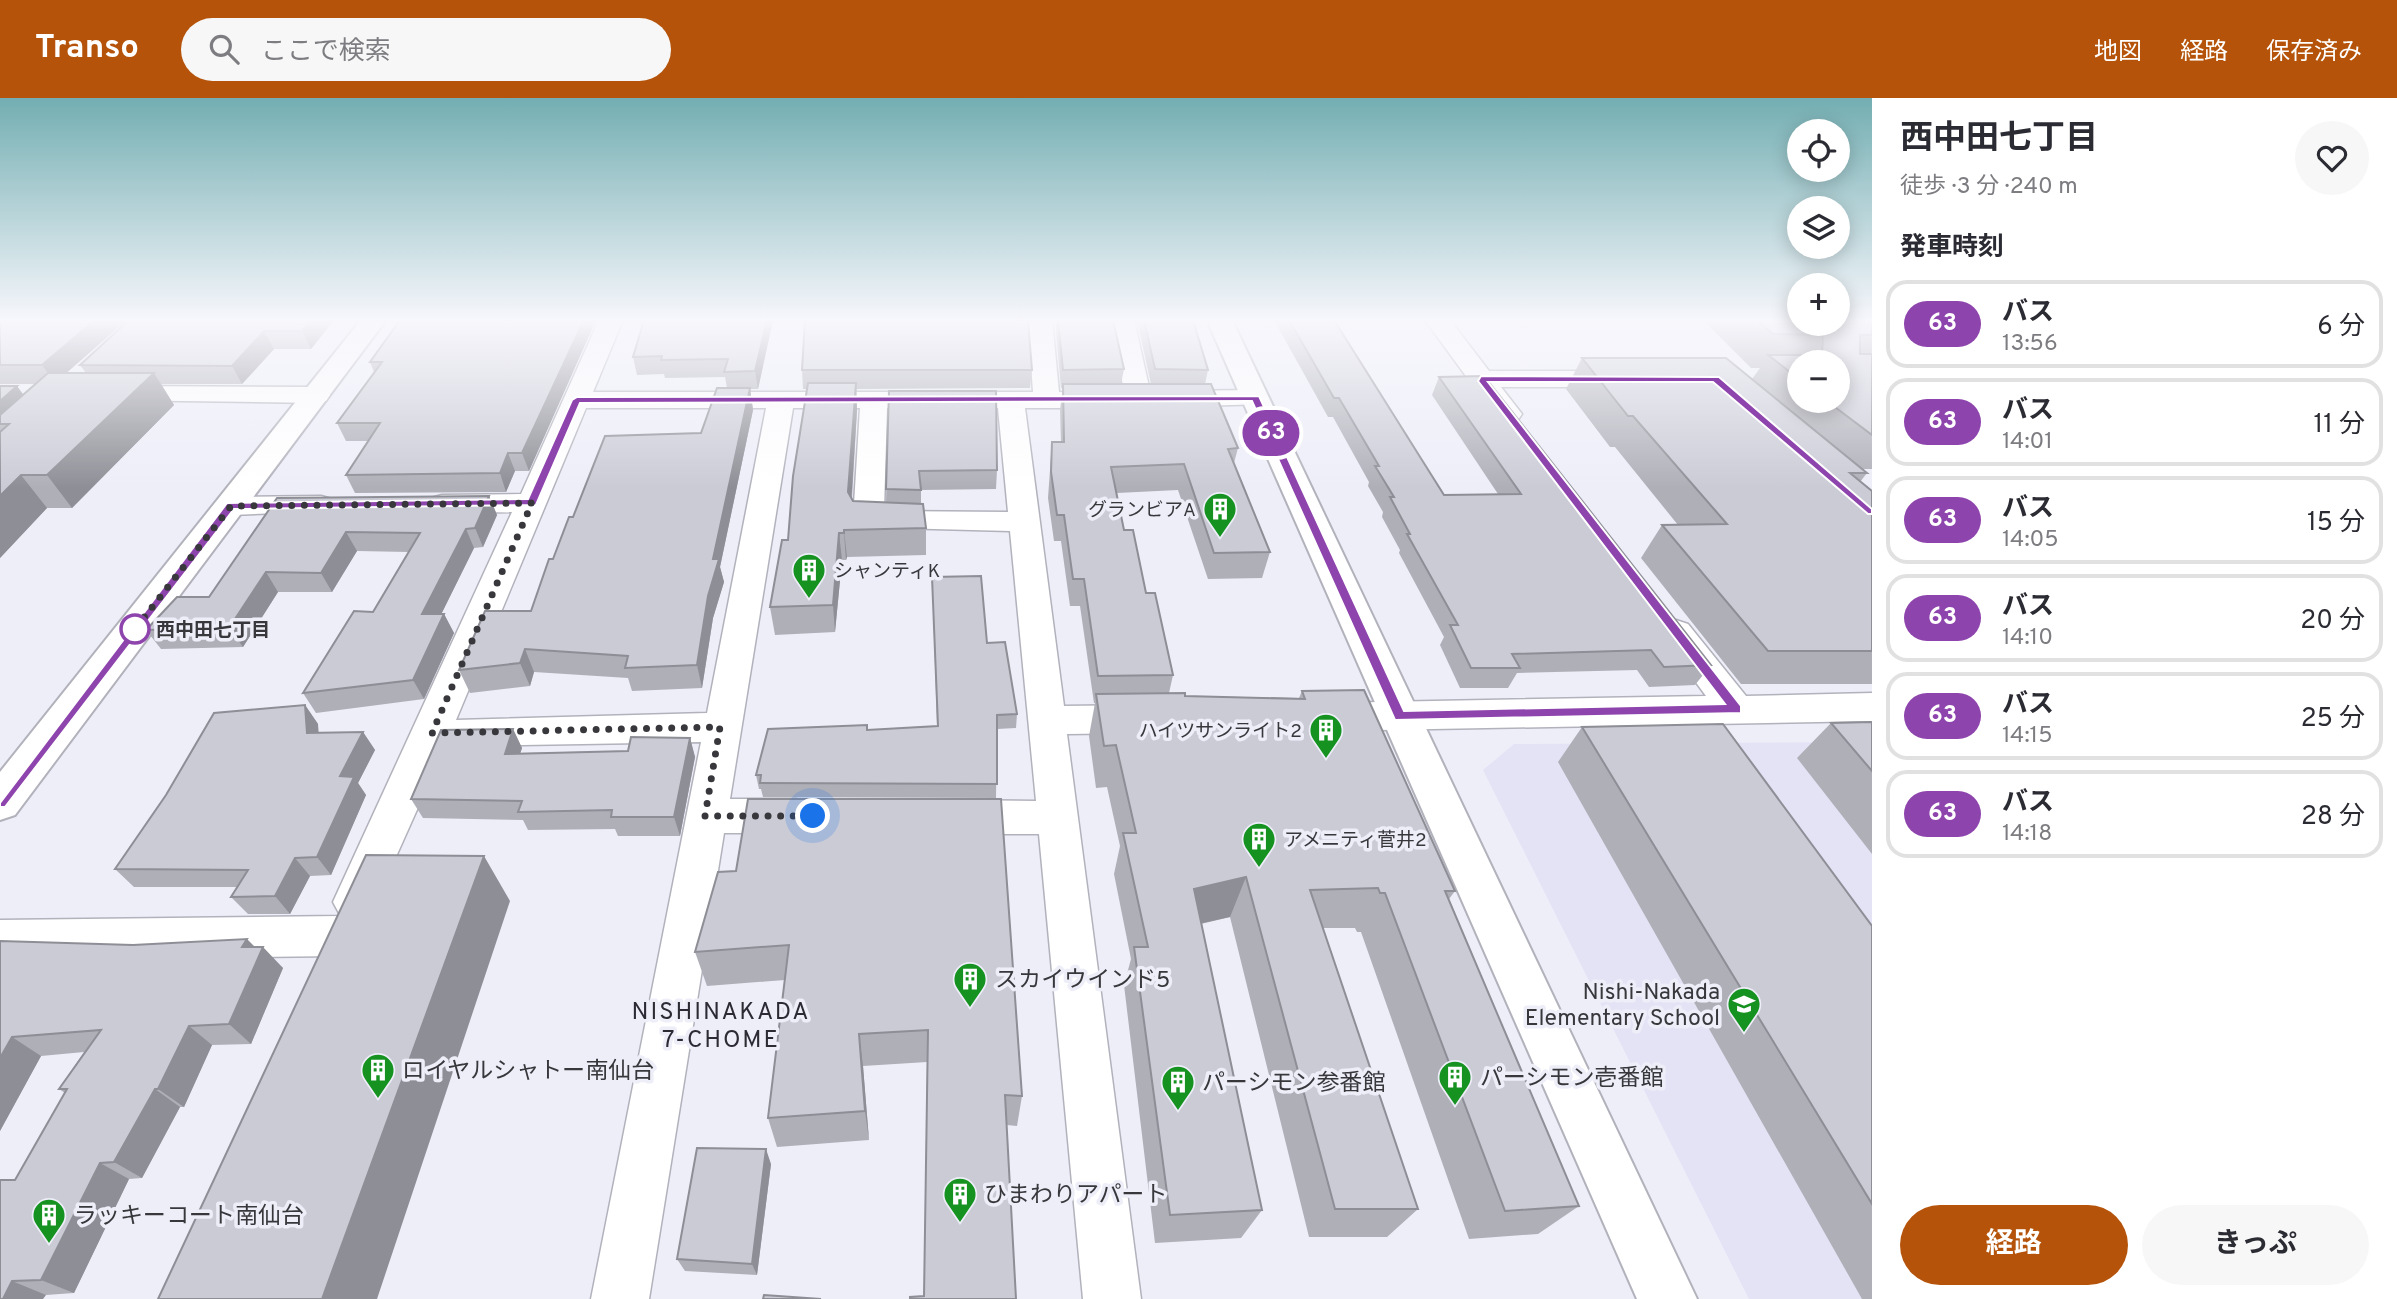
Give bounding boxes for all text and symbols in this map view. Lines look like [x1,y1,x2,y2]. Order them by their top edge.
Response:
search box [181,18,671,81]
text: Transo [35,28,139,70]
icon: search [205,30,243,68]
text: ここで検索 [261,36,391,69]
text: 地図 [2094,38,2142,68]
text: 経路 [2180,38,2228,68]
text: 保存済み [2266,38,2362,68]
map controls [1787,119,1850,413]
button: locate [1787,119,1850,182]
text: 西中田七丁目 [1900,119,2098,161]
button: heart [2295,121,2369,195]
text: 徒歩 · 3 分 · 240 m [1900,173,2078,202]
button: layers [1787,196,1850,259]
text: 発車時刻 [1900,232,2004,265]
button: + [1787,273,1850,336]
text: バス [2002,297,2054,330]
text: 63 [1928,309,1957,339]
text: 6 分 [2317,311,2365,344]
text: 13:56 [2002,330,2058,359]
button: − [1787,350,1850,413]
text: バス [2002,395,2054,428]
text: 63 [1928,407,1957,437]
text: 11 分 [2313,409,2365,442]
line badge: 63 [1240,410,1302,456]
text: 63 [1256,418,1286,448]
text: 14:01 [2002,428,2053,457]
building icon: グランビアA [1201,490,1239,539]
text: バス [2002,493,2054,526]
place label: グランビアA [1088,499,1196,523]
text: 63 [1928,505,1957,535]
text: 15 分 [2307,507,2365,540]
text: 14:05 [2002,526,2059,555]
building icon: シャンティK [790,551,828,600]
place label: シャンティK [834,560,940,584]
text: バス [2002,591,2054,624]
text: 63 [1928,603,1957,633]
text: 20 分 [2300,605,2365,638]
marker: 西中田七丁目 [120,614,150,644]
place label: 西中田七丁目 [156,619,270,643]
text: 14:10 [2002,624,2053,653]
text: バス [2002,689,2054,722]
text: 63 [1928,701,1957,731]
text: 25 分 [2301,703,2365,736]
building icon: ハイツサンライト2 [1307,711,1345,760]
place label: ハイツサンライト2 [1139,720,1302,744]
text: 14:15 [2002,722,2052,751]
text: バス [2002,787,2054,820]
your location [795,798,830,833]
text: 63 [1928,799,1957,829]
text: 28 分 [2301,801,2365,834]
building icon: アメニティ菅井2 [1240,820,1278,869]
text: 14:18 [2002,820,2052,849]
place label: アメニティ菅井2 [1284,829,1427,853]
building icon: スカイウインド5 [951,960,989,1009]
place label: スカイウインド5 [995,967,1170,996]
place label: Nishi-Nakada Elementary School [1525,979,1720,1034]
school or university icon: Nishi-Nakada Elementary School [1725,985,1763,1034]
district label: NISHINAKADA 7-CHOME [632,998,810,1056]
building icon: ロイヤルシャトー南仙台 [359,1051,397,1100]
place label: ロイヤルシャトー南仙台 [402,1058,654,1087]
building icon: パーシモン壱番館 [1436,1058,1474,1107]
building icon: パーシモン参番館 [1159,1063,1197,1112]
place label: パーシモン壱番館 [1480,1065,1664,1094]
place label: パーシモン参番館 [1202,1070,1386,1099]
building icon: ひまわりアパート [941,1175,979,1224]
place label: ひまわりアパート [984,1182,1168,1211]
building icon: ラッキーコート南仙台 [30,1196,68,1245]
place label: ラッキーコート南仙台 [74,1203,304,1232]
button: 経路 [1900,1205,2128,1285]
button: きっぷ [2142,1205,2369,1285]

